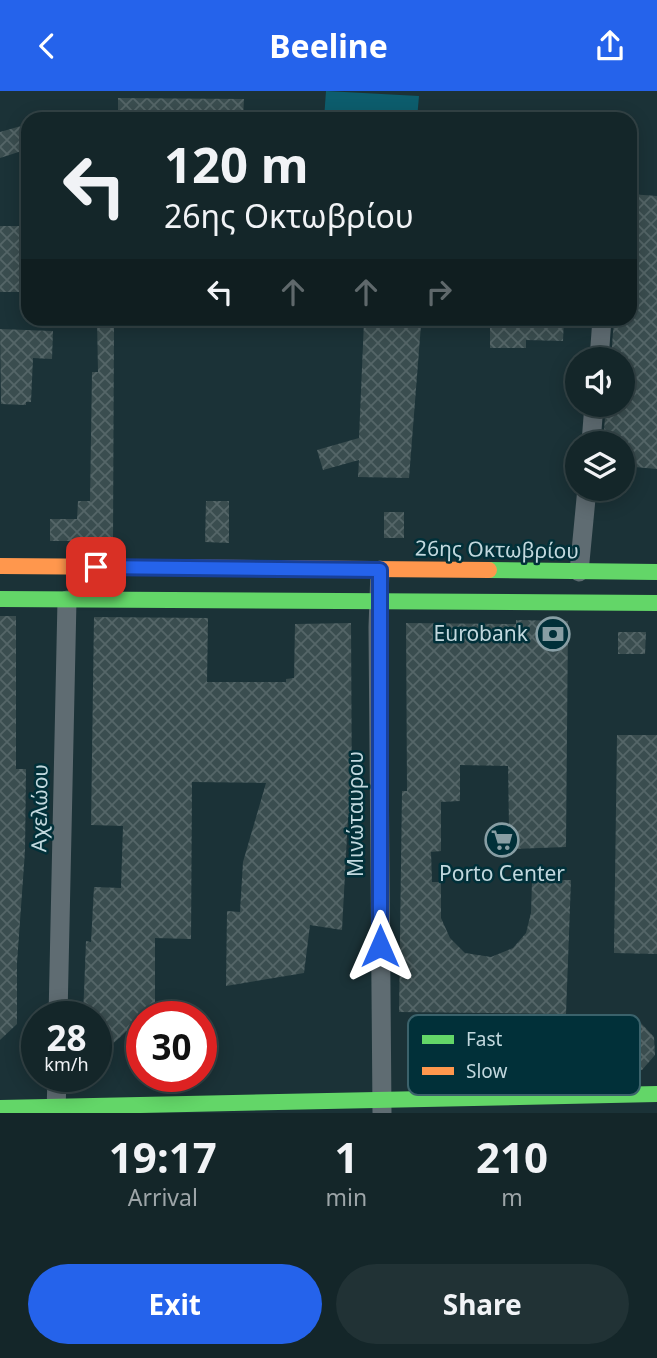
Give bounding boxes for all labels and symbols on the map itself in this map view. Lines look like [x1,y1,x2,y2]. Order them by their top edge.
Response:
street label: 26ης Οκτωβρίου [415,534,579,564]
pin [66,537,126,597]
bank icon: Eurobank [534,615,572,653]
place label: Eurobank [434,619,529,647]
street label: Μινώταυρου [341,751,369,877]
street label: Αχελώου [24,764,54,852]
supermarket icon: Porto Center [483,821,521,859]
place label: Porto Center [439,859,565,887]
position arrow [343,909,417,983]
speed limit sign: 30 [126,1001,217,1092]
legend [408,1015,640,1095]
text: Fast [466,1026,503,1052]
text: Slow [466,1058,507,1084]

